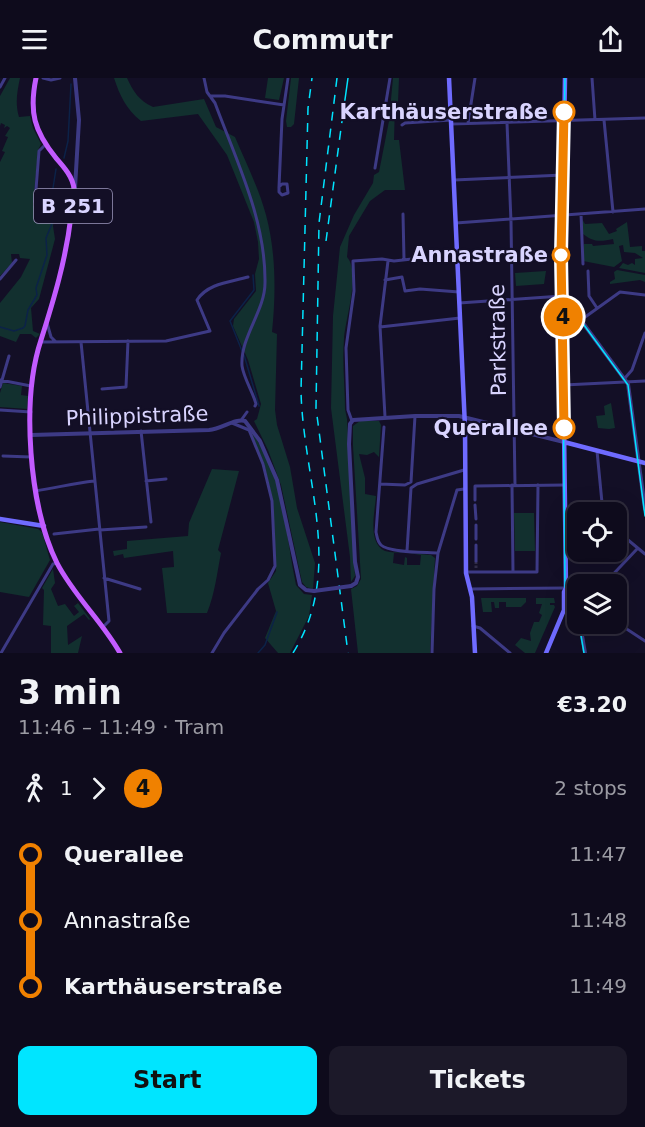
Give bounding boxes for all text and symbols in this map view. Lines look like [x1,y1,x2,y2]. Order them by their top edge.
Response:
icon: menu [18,23,51,56]
icon: share [594,23,627,56]
text: Commutr [252,24,393,55]
place label: Karthäuserstraße [340,100,548,124]
marker: Karthäuserstraße [553,101,575,123]
road number: B 251 [34,189,112,223]
place label: Annastraße [411,243,548,267]
marker: Annastraße [552,246,570,264]
street label: Parkstraße [485,284,511,396]
line badge: 4 [544,298,582,336]
text: 4 [556,305,570,329]
street label: Philippistraße [65,402,209,430]
place label: Querallee [434,416,548,440]
marker: Querallee [553,417,575,439]
map controls [567,502,627,634]
button: locate [567,502,627,562]
button: layers [567,574,627,634]
text: 3 min [18,673,122,712]
text: €3.20 [557,692,627,717]
text: 11:46 – 11:49 · Tram [18,715,224,739]
icon: walk [18,772,51,805]
icon: forward [82,772,115,805]
text: 1 [60,776,73,800]
text: 4 [136,776,150,800]
text: 2 stops [554,776,627,800]
text: Querallee [64,842,184,867]
text: 11:47 [569,842,627,866]
text: Annastraße [64,908,190,933]
text: 11:48 [569,908,627,932]
text: Karthäuserstraße [64,974,282,999]
text: 11:49 [569,974,627,998]
button: Start [18,1046,317,1115]
button: Tickets [329,1046,627,1115]

